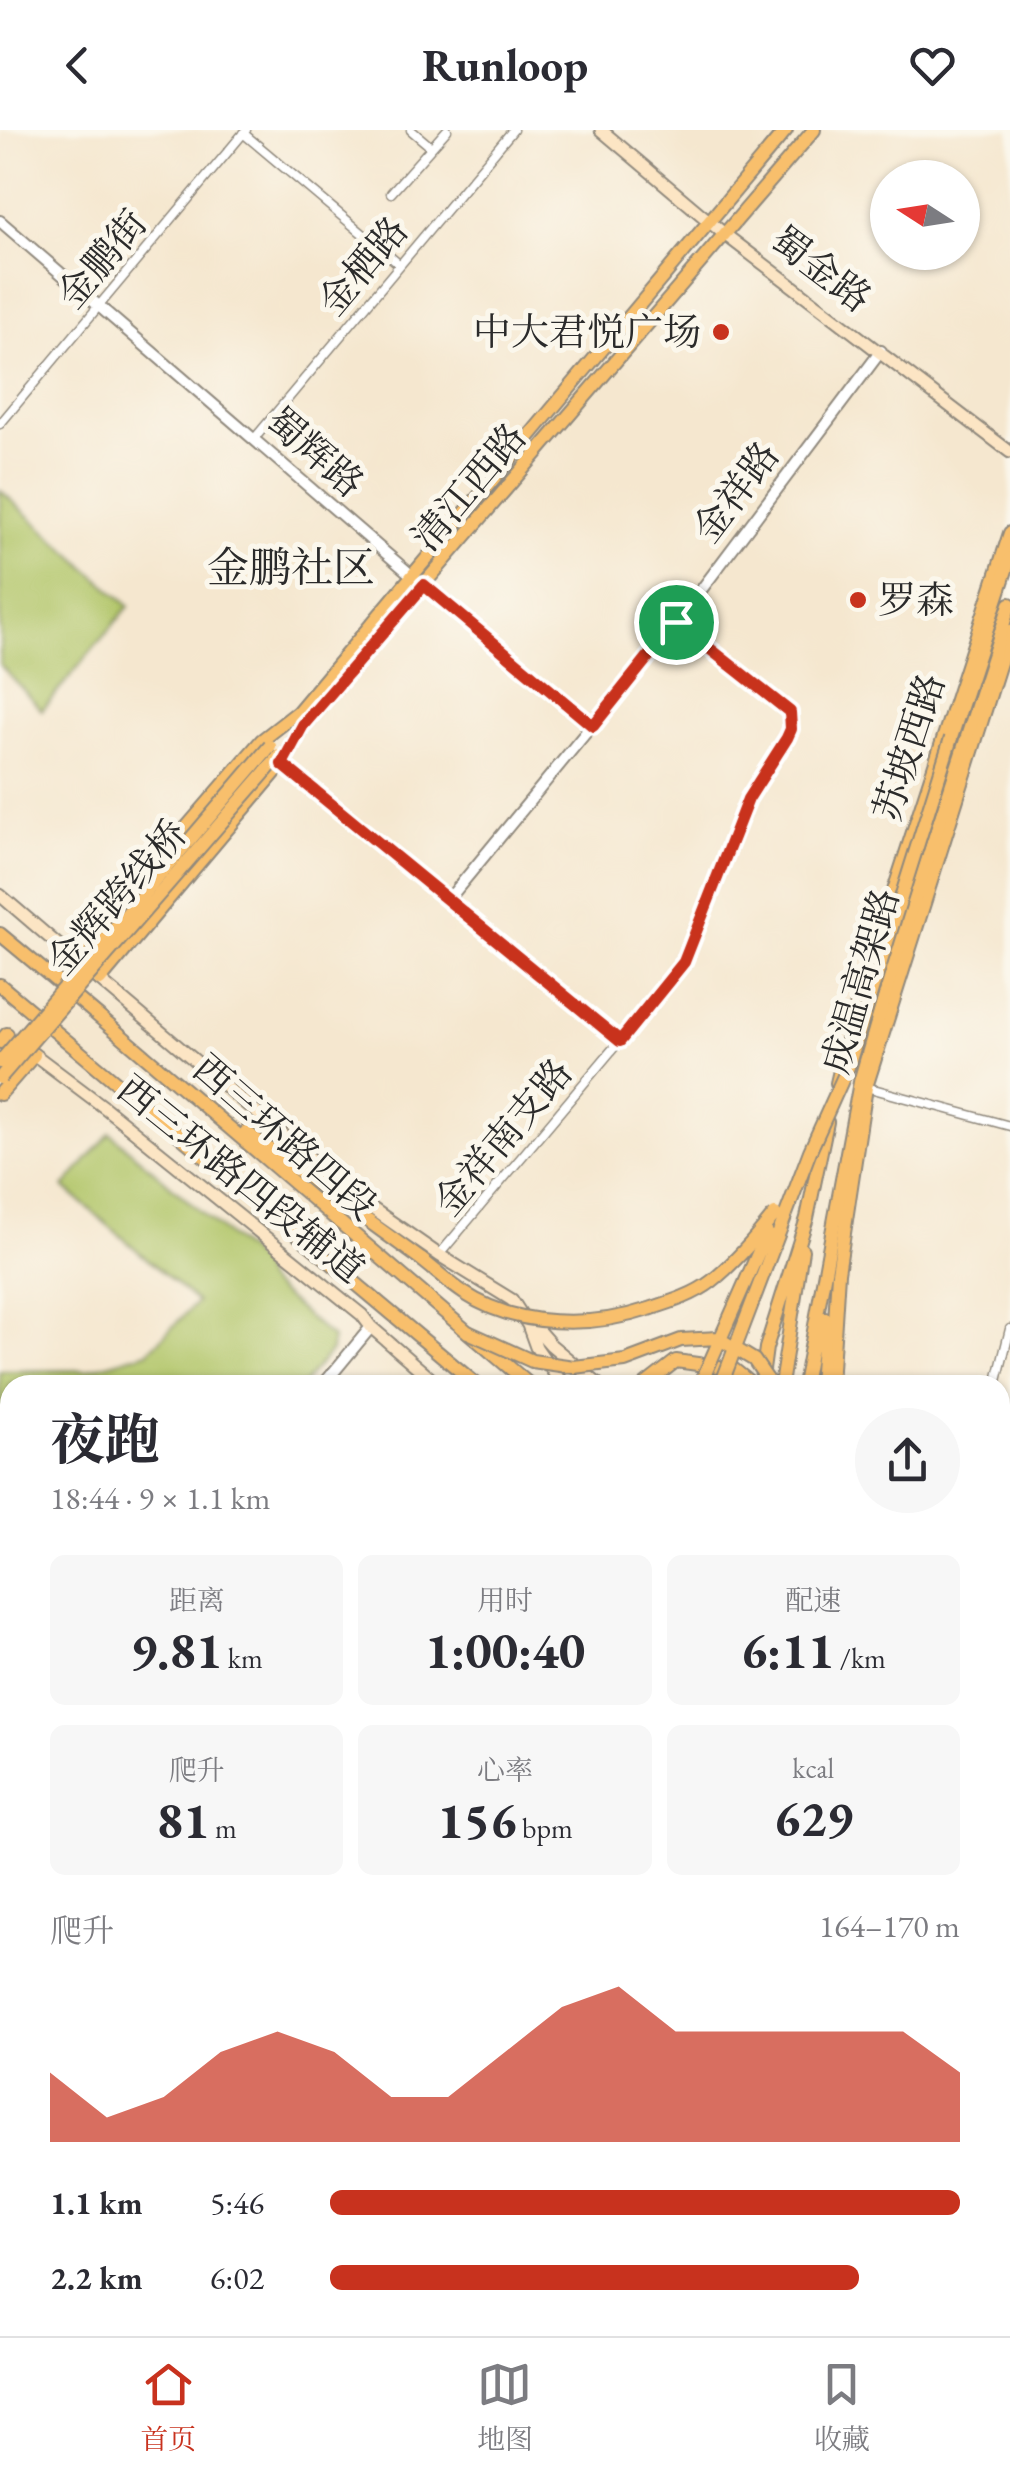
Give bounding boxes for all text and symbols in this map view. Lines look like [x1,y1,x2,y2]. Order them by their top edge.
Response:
text: Runloop [422,36,588,94]
icon: back [50,38,105,93]
icon: heart [905,38,960,93]
north arrow [870,160,980,270]
map controls [870,160,980,270]
street label: 金鹏街 [46,199,157,318]
street label: 金栖路 [307,206,418,325]
street label: 蜀金路 [761,215,882,322]
place label: 中大君悦广场 [473,307,701,356]
marker: 中大君悦广场 [710,321,732,343]
street label: 蜀辉路 [256,396,374,508]
street label: 清江西路 [401,413,536,561]
street label: 金祥路 [682,431,789,552]
district label: 金鹏社区 [207,540,375,595]
place label: 罗森 [878,575,954,624]
pin [634,580,719,665]
marker: 罗森 [847,589,869,611]
icon: arrive [649,595,704,650]
street label: 苏坡西路 [862,667,955,827]
street label: 金辉跨线桥 [36,809,197,984]
street label: 成温高架路 [810,883,909,1079]
street label: 西三环路四段 [183,1043,387,1230]
street label: 金祥南支路 [423,1048,582,1225]
street label: 西三环路四段辅道 [108,1064,375,1293]
text: 夜跑 [50,1404,160,1475]
button: share [855,1408,960,1513]
text: 18:44 · 9 × 1.1 km [50,1477,270,1519]
text: 距离 [169,1582,225,1618]
text: 用时 [477,1582,533,1618]
text: 配速 [785,1582,841,1618]
text: 9.81 [131,1618,222,1683]
text: 1:00:40 [425,1618,585,1683]
text: 6:11 [741,1618,834,1683]
text: km [222,1640,263,1676]
text: /km [834,1640,886,1676]
text: kcal [792,1750,834,1786]
text: 爬升 [169,1752,225,1788]
text: 心率 [477,1752,533,1788]
text: 629 [774,1786,853,1851]
text: 81 [157,1788,209,1853]
text: 156 [437,1788,517,1853]
text: m [209,1810,237,1846]
text: bpm [517,1810,573,1846]
text: 164–170 m [819,1905,960,1947]
text: 爬升 [50,1910,114,1952]
text: 1.1 km [50,2182,143,2224]
text: 5:46 [210,2182,264,2224]
text: 2.2 km [50,2257,143,2299]
text: 6:02 [210,2257,264,2299]
tab: 首页 [140,2357,196,2457]
tab: 地图 [477,2357,533,2457]
tab: 收藏 [814,2357,870,2457]

